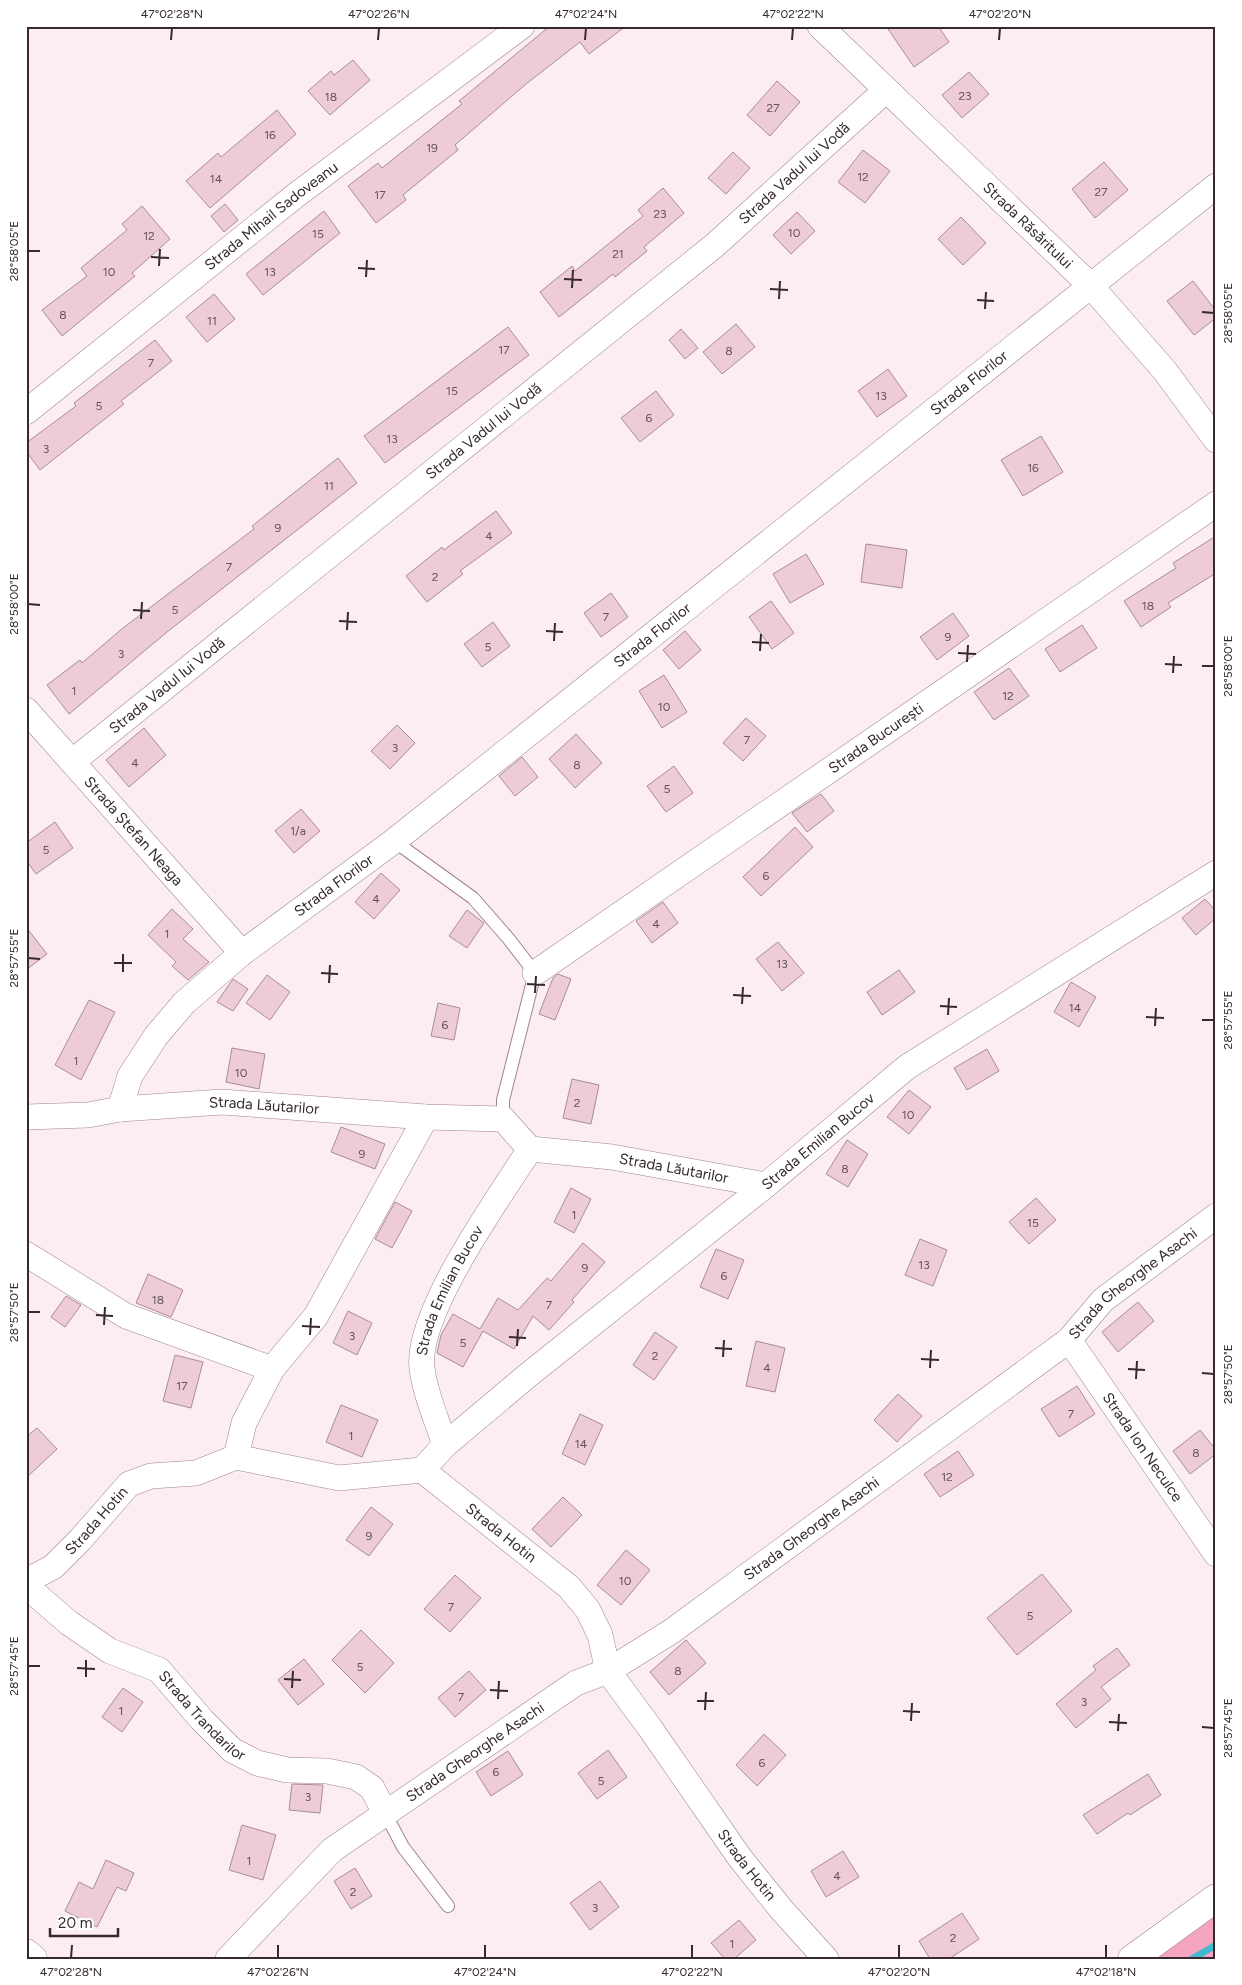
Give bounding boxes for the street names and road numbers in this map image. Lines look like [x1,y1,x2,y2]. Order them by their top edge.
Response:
street label: Strada Vadul lui Vodă [735,118,853,228]
street label: Strada Mihail Sadoveanu [201,158,342,274]
street label: Strada Răsăritului [979,178,1076,272]
street label: Strada Florilor [927,347,1011,419]
street label: Strada Vadul lui Vodă [422,379,545,483]
street label: Strada Florilor [610,599,694,671]
street label: Strada Vadul lui Vodă [106,634,229,737]
street label: Strada București [825,699,927,777]
street label: Strada Ștefan Neaga [80,773,187,889]
street label: Strada Florilor [291,850,377,920]
street label: Strada Emilian Bucov [758,1089,878,1194]
street label: Strada Lăutarilor [208,1093,320,1118]
street label: Strada Lăutarilor [618,1149,730,1187]
street label: Strada Emilian Bucov [413,1222,487,1357]
street label: Strada Gheorghe Asachi [1065,1224,1201,1343]
street label: Strada Ion Neculce [1099,1389,1186,1505]
street label: Strada Gheorghe Asachi [740,1473,883,1584]
street label: Strada Hotin [61,1483,132,1559]
street label: Strada Hotin [462,1499,540,1566]
street label: Strada Trandarilor [155,1667,249,1764]
street label: Strada Gheorghe Asachi [403,1699,548,1806]
street label: Strada Hotin [714,1826,780,1904]

